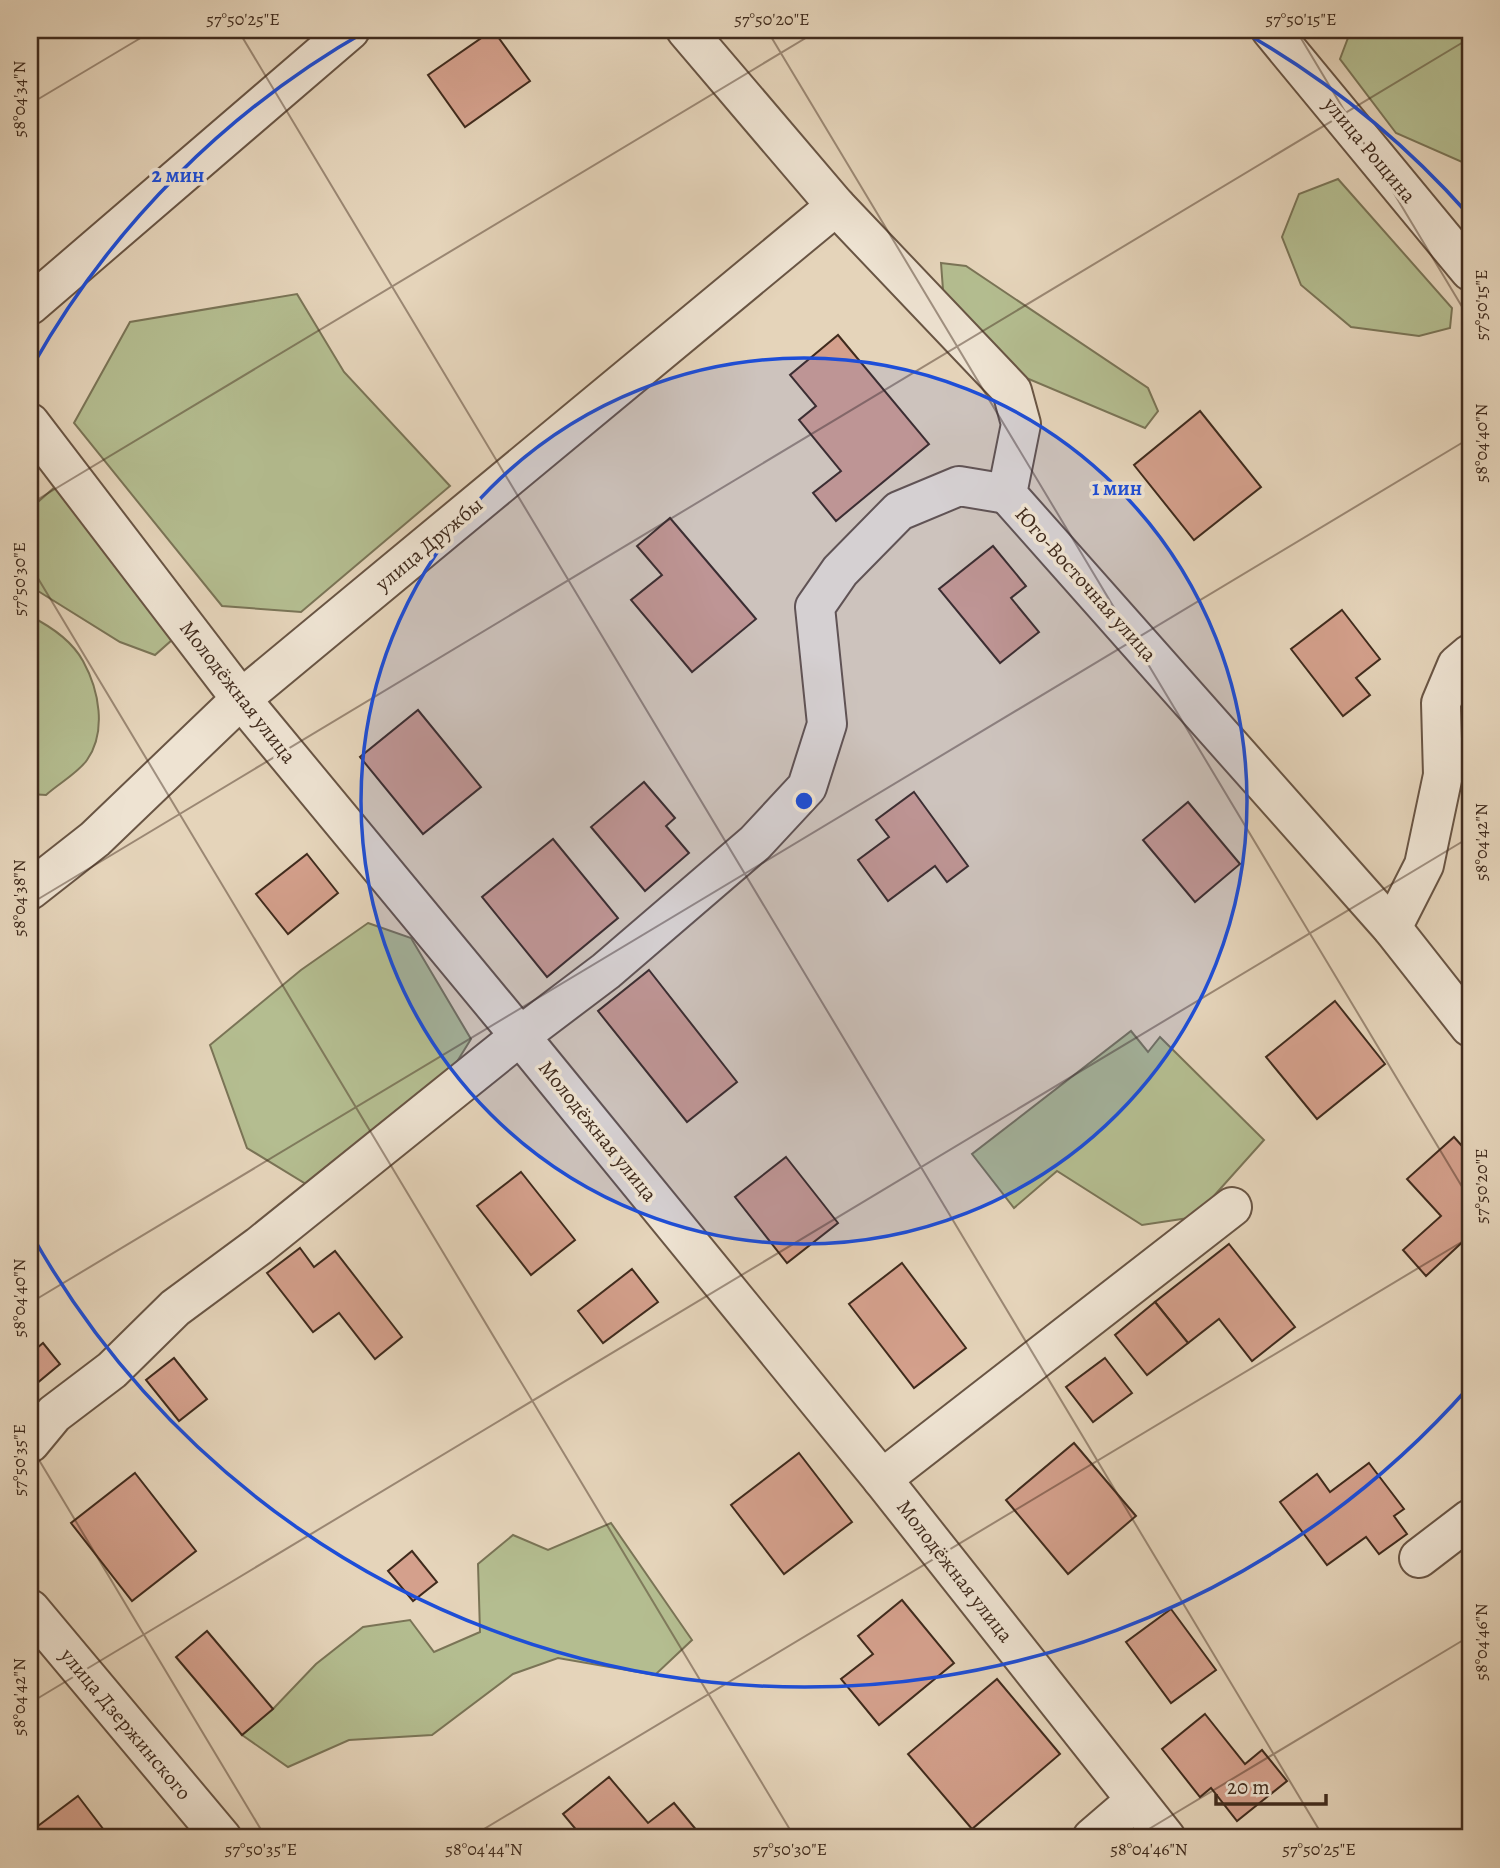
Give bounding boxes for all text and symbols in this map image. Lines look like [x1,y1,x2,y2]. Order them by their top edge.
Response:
text: 57°50'25"E [206,7,280,31]
text: 57°50'20"E [734,7,810,31]
text: 57°50'15"E [1265,7,1337,31]
text: 58°04'34"N [7,61,31,137]
street label: улица Рощина [1317,90,1423,209]
text: 2 мин [152,161,204,189]
text: 57°50'15"E [1469,269,1493,341]
text: 58°04'40"N [1469,404,1493,482]
text: 1 мин [1092,474,1142,502]
street label: улица Дружбы [369,491,489,598]
street label: Юго-Восточная улица [1009,500,1163,668]
text: 57°50'30"E [7,542,31,616]
street label: Молодёжная улица [173,615,303,769]
centre of rings [792,789,816,813]
text: 58°04'42"N [1469,803,1493,881]
text: 58°04'38"N [7,859,31,937]
street label: Молодёжная улица [532,1055,664,1208]
text: 57°50'20"E [1469,1148,1493,1224]
text: 58°04'40"N [7,1259,31,1337]
text: 57°50'35"E [7,1424,31,1496]
street label: Молодёжная улица [890,1494,1020,1648]
text: 58°04'46"N [1469,1603,1493,1681]
street label: улица Дзержинского [53,1641,198,1806]
text: 58°04'42"N [7,1658,31,1736]
scale bar [1216,1763,1327,1807]
text: 20 m [1227,1773,1270,1801]
text: 57°50'35"E [225,1837,297,1861]
text: 58°04'44"N [445,1837,523,1861]
text: 57°50'30"E [753,1837,827,1861]
text: 58°04'46"N [1110,1837,1188,1861]
text: 57°50'25"E [1282,1837,1356,1861]

